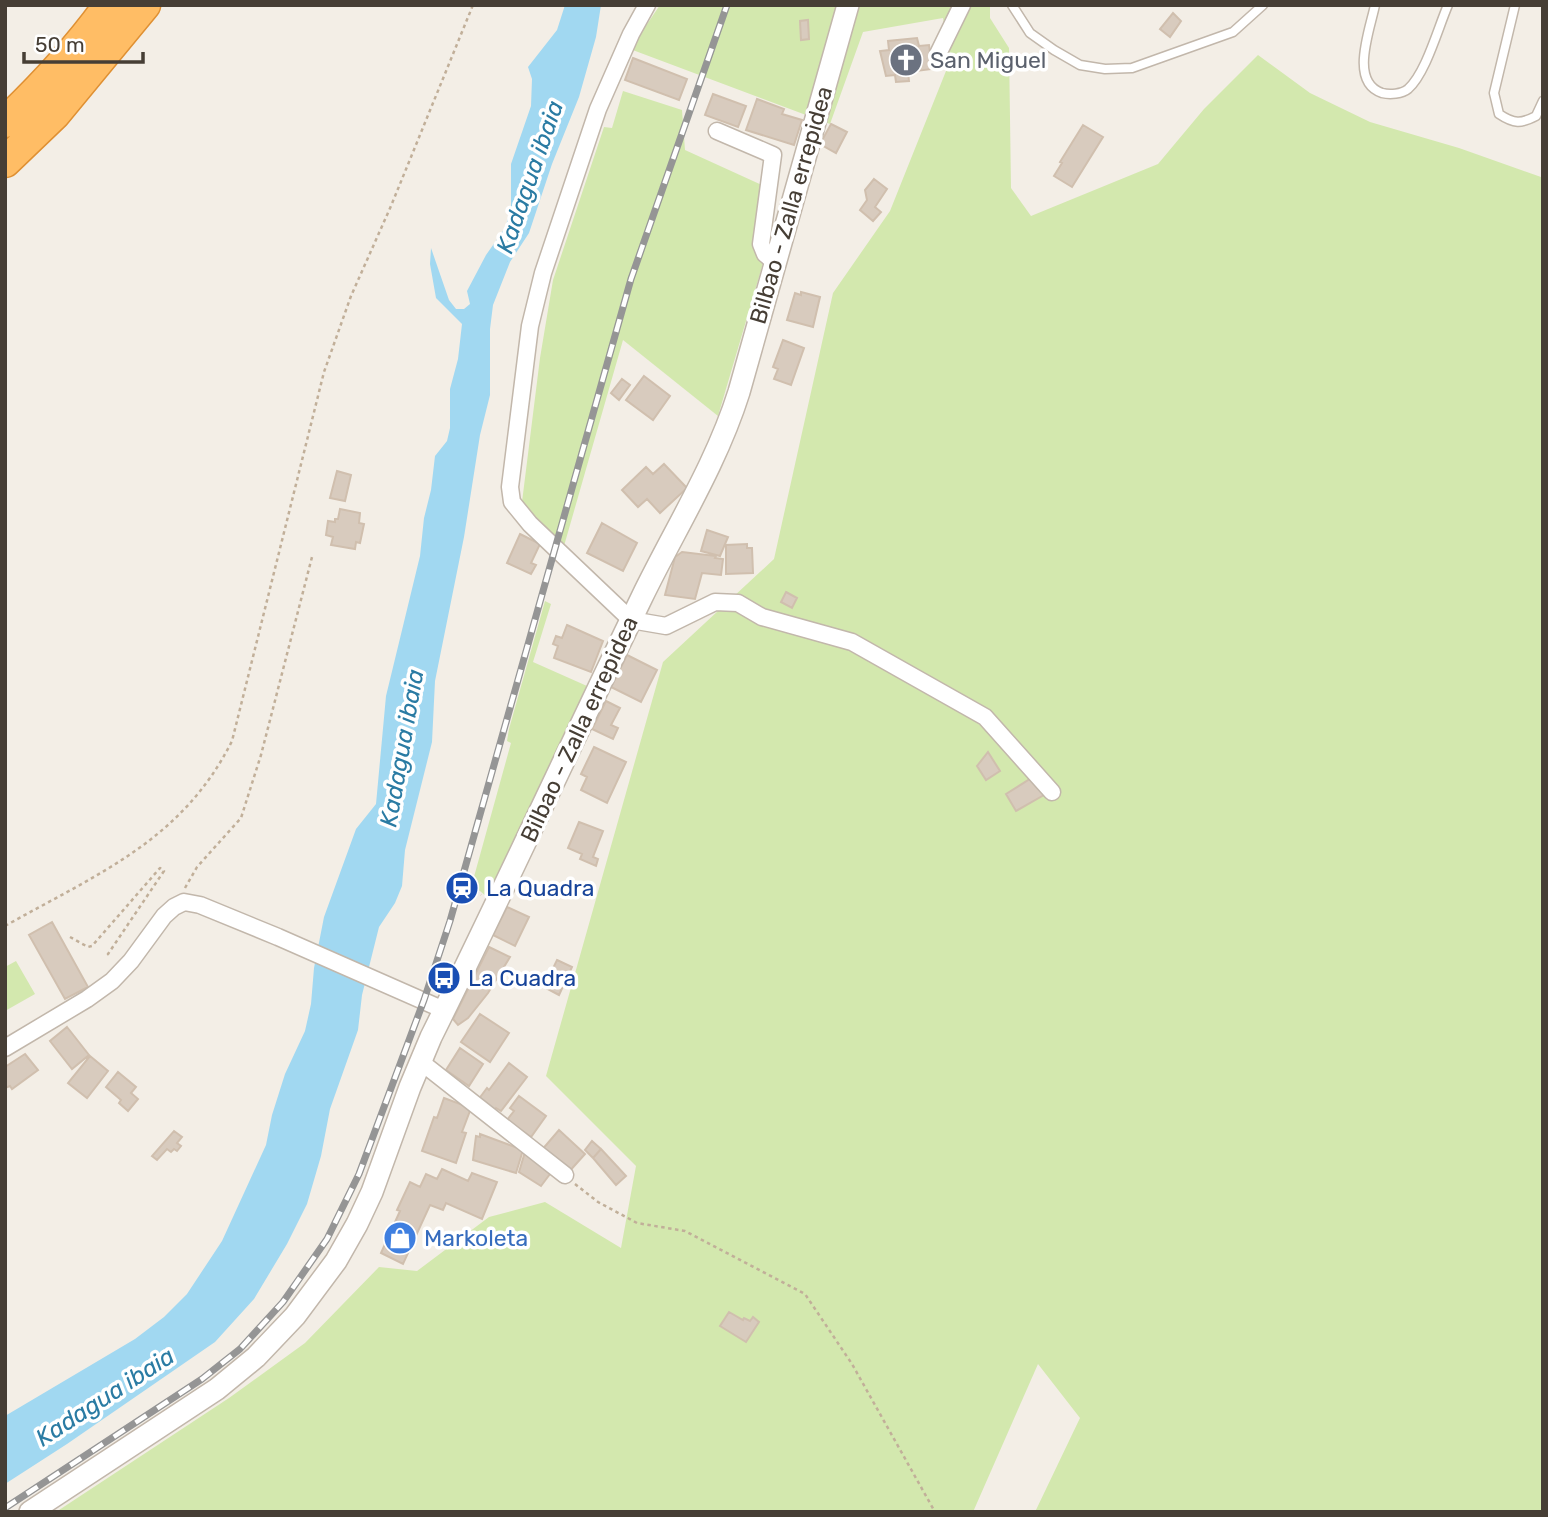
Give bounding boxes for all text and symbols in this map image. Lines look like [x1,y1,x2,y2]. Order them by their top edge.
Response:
scale bar [24,21,144,65]
text: 50 m [35,32,85,57]
church icon: San Miguel [887,41,925,79]
place label: San Miguel [930,46,1046,74]
street label: Bilbao - Zalla errepidea [744,83,838,327]
water label: Kadagua ibaia [491,97,569,257]
street label: Bilbao - Zalla errepidea [514,612,644,846]
water label: Kadagua ibaia [374,667,430,829]
station icon: La Quadra [443,869,481,907]
place label: La Quadra [486,874,594,902]
bus stop icon: La Cuadra [425,959,463,997]
place label: La Cuadra [468,964,576,992]
shop icon: Markoleta [381,1219,419,1257]
place label: Markoleta [424,1224,528,1252]
water label: Kadagua ibaia [30,1342,180,1452]

